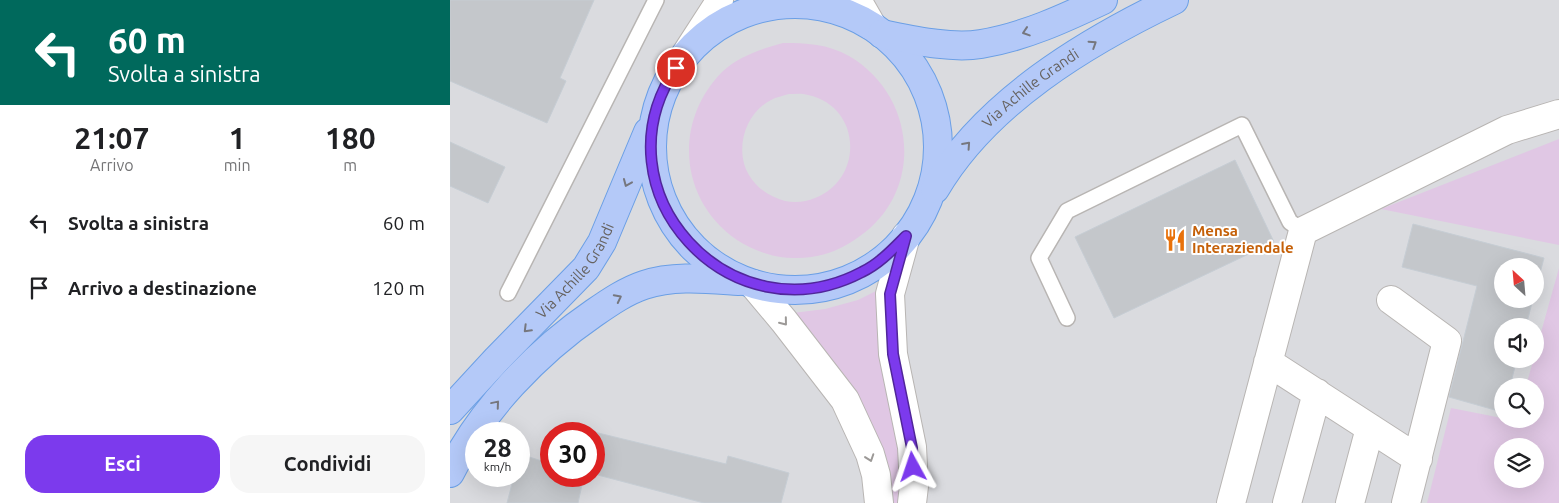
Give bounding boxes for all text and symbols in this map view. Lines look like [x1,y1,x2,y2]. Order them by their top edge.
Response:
icon: left [25,20,90,85]
text: 60 m [108,20,186,60]
one-way arrow [1022,26,1031,36]
one-way arrow [1088,40,1097,50]
street label: Via Achille Grandi [978,45,1082,131]
pin [655,47,697,89]
icon: arrive [662,54,690,82]
text: Svolta a sinistra [108,61,261,86]
text: 21:07 [74,121,149,155]
text: 1 [229,121,246,155]
text: 180 [325,121,376,155]
one-way arrow [961,141,970,150]
text: Arrivo [90,156,134,174]
text: min [224,156,251,174]
text: m [343,156,357,174]
one-way arrow [623,178,633,186]
icon: left [25,209,53,237]
text: Svolta a sinistra [68,212,209,234]
text: 60 m [383,212,425,234]
street label: Via Achille Grandi [532,220,617,322]
place label: Mensa Interaziendale [1192,222,1294,256]
restaurant icon: Mensa Interaziendale [1162,227,1188,253]
north arrow [1494,258,1544,308]
map controls [1494,258,1544,488]
icon: arrive [25,274,53,302]
text: Arrivo a destinazione [68,277,257,299]
text: 120 m [372,277,425,299]
one-way arrow [613,294,622,304]
one-way arrow [779,316,788,325]
button: sound [1494,318,1544,368]
one-way arrow [524,323,533,332]
button: search [1494,378,1544,428]
one-way arrow [490,400,499,409]
speed limit sign: 30 [540,422,605,487]
text: 28 [483,434,512,462]
button: Esci [25,435,220,493]
button: Condividi [230,435,425,493]
button: layers [1494,438,1544,488]
position arrow [886,440,938,492]
one-way arrow [864,453,874,462]
text: km/h [484,460,511,473]

